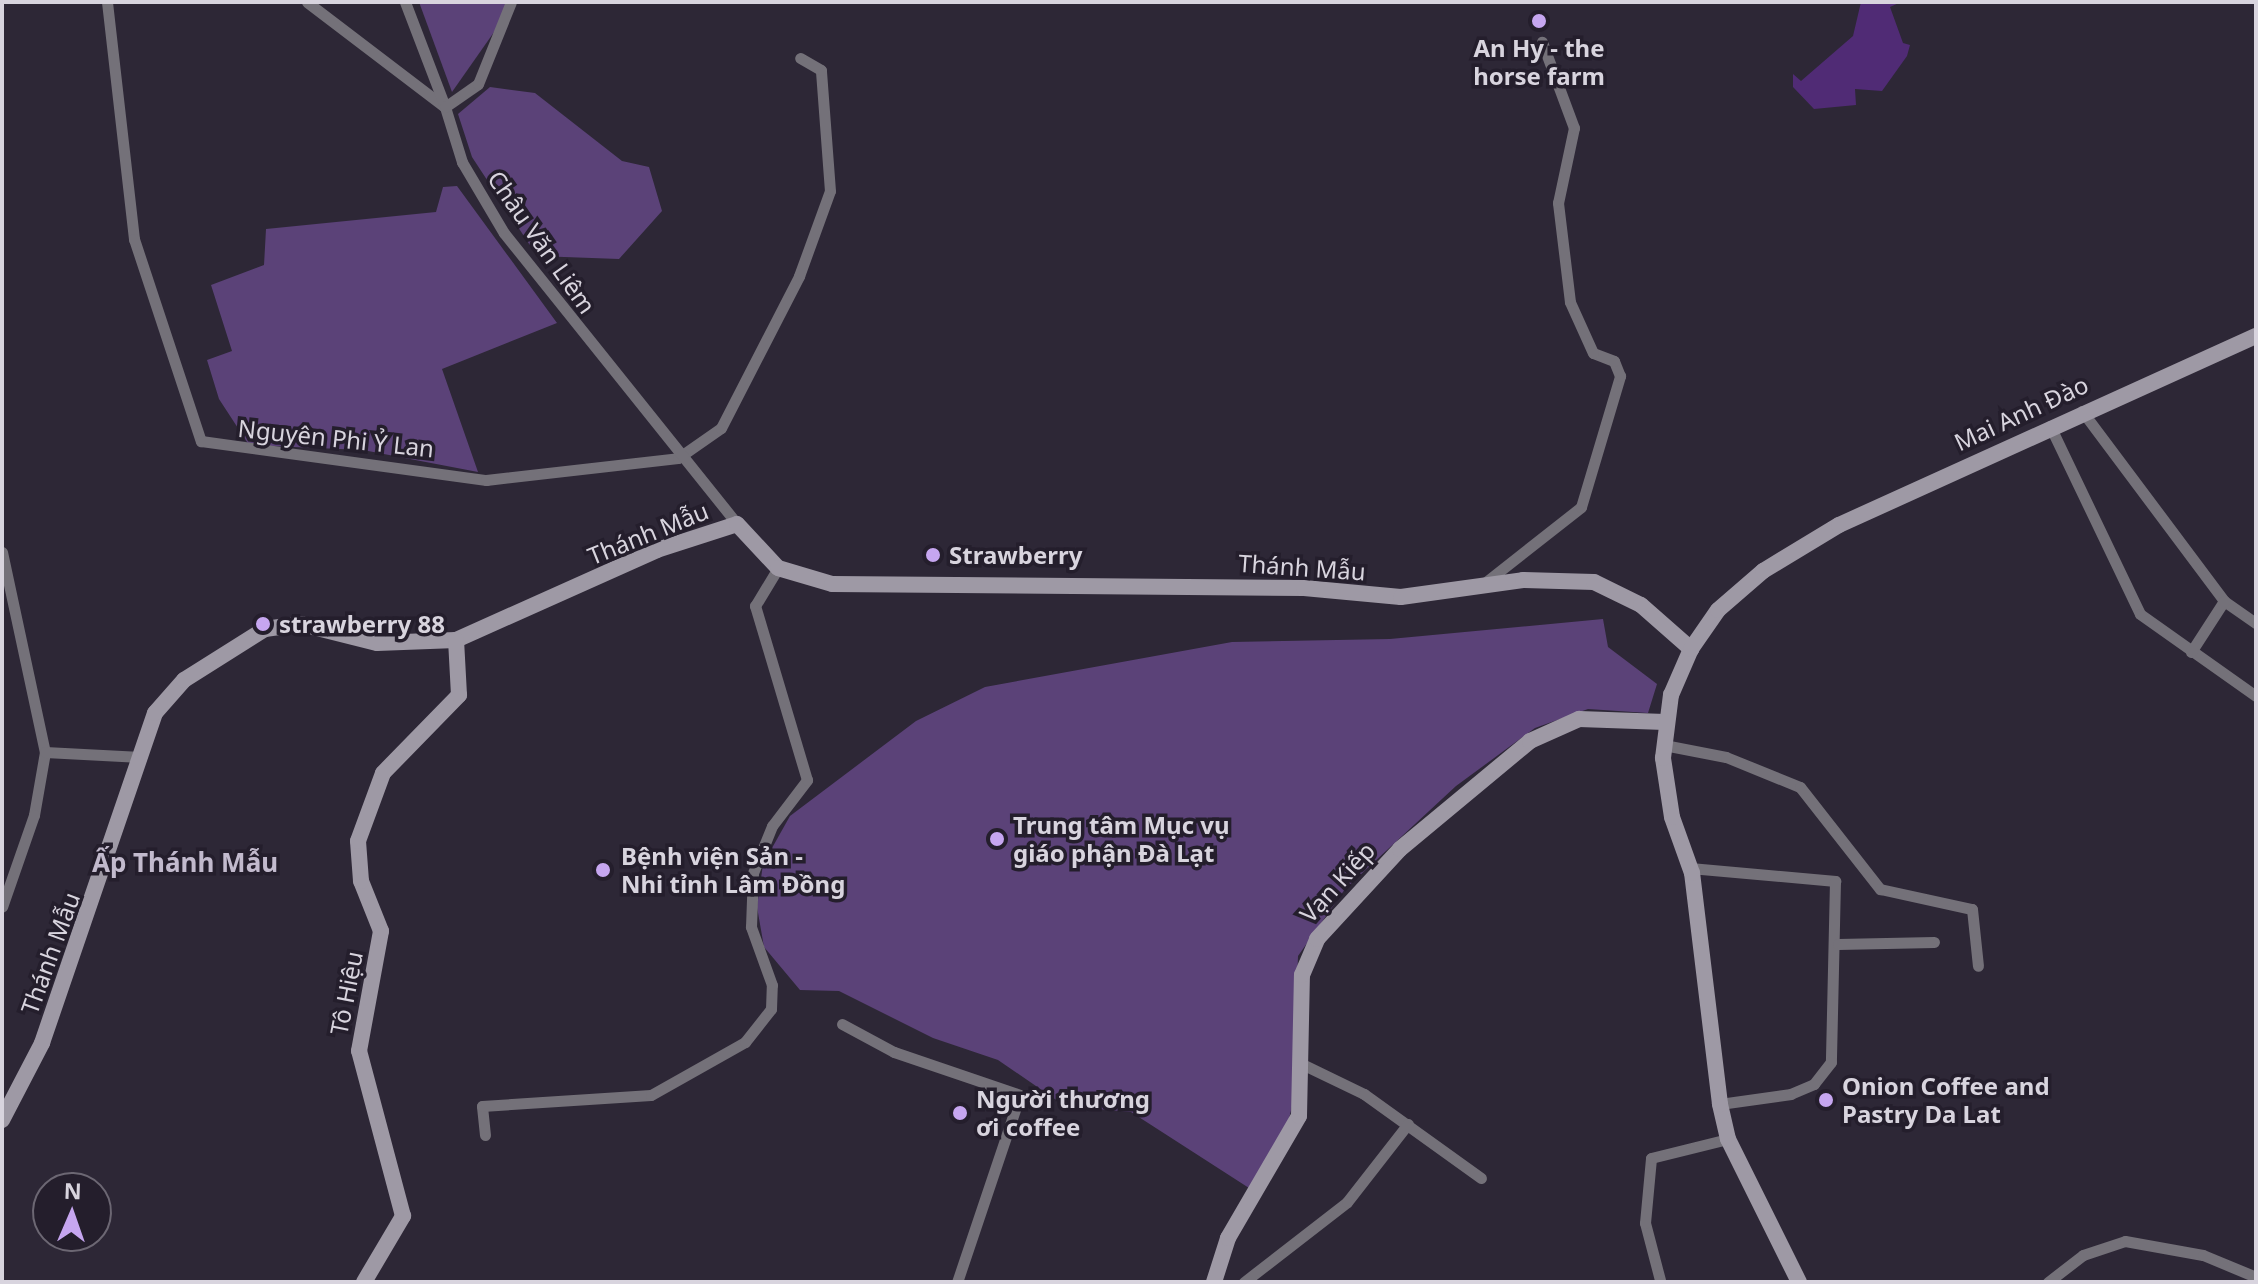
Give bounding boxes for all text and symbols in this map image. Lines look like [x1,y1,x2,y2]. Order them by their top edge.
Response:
marker: An Hy - the horse farm [1530,12,1548,30]
place label: An Hy - the horse farm [1473,34,1605,90]
street label: Châu Văn Liêm [482,165,602,319]
street label: Mai Anh Đào [1949,369,2093,457]
street label: Nguyên Phi Ỷ Lan [236,413,436,463]
street label: Thánh Mẫu [583,496,713,570]
place label: Strawberry [949,541,1082,569]
marker: Strawberry [924,546,942,564]
street label: Thánh Mẫu [1237,548,1367,586]
place label: strawberry 88 [279,610,445,638]
marker: strawberry 88 [254,615,272,633]
place label: Trung tâm Mục vụ giáo phận Đà Lạt [1013,811,1230,867]
marker: Trung tâm Mục vụ giáo phận Đà Lạt [988,830,1006,848]
street label: Vạn Kiếp [1294,836,1380,928]
place label: Bệnh viện Sản - Nhi tỉnh Lâm Đồng [621,842,845,898]
district label: Ấp Thánh Mẫu [92,847,278,879]
marker: Bệnh viện Sản - Nhi tỉnh Lâm Đồng [592,859,614,881]
street label: Thánh Mẫu [15,888,85,1018]
street label: Tô Hiệu [324,949,368,1037]
place label: Onion Coffee and Pastry Da Lat [1842,1072,2050,1128]
place label: Người thương ơi coffee [976,1085,1150,1141]
marker: Onion Coffee and Pastry Da Lat [1817,1091,1835,1109]
marker: Người thương ơi coffee [951,1104,969,1122]
north arrow [32,1172,112,1252]
text: N [63,1175,82,1205]

